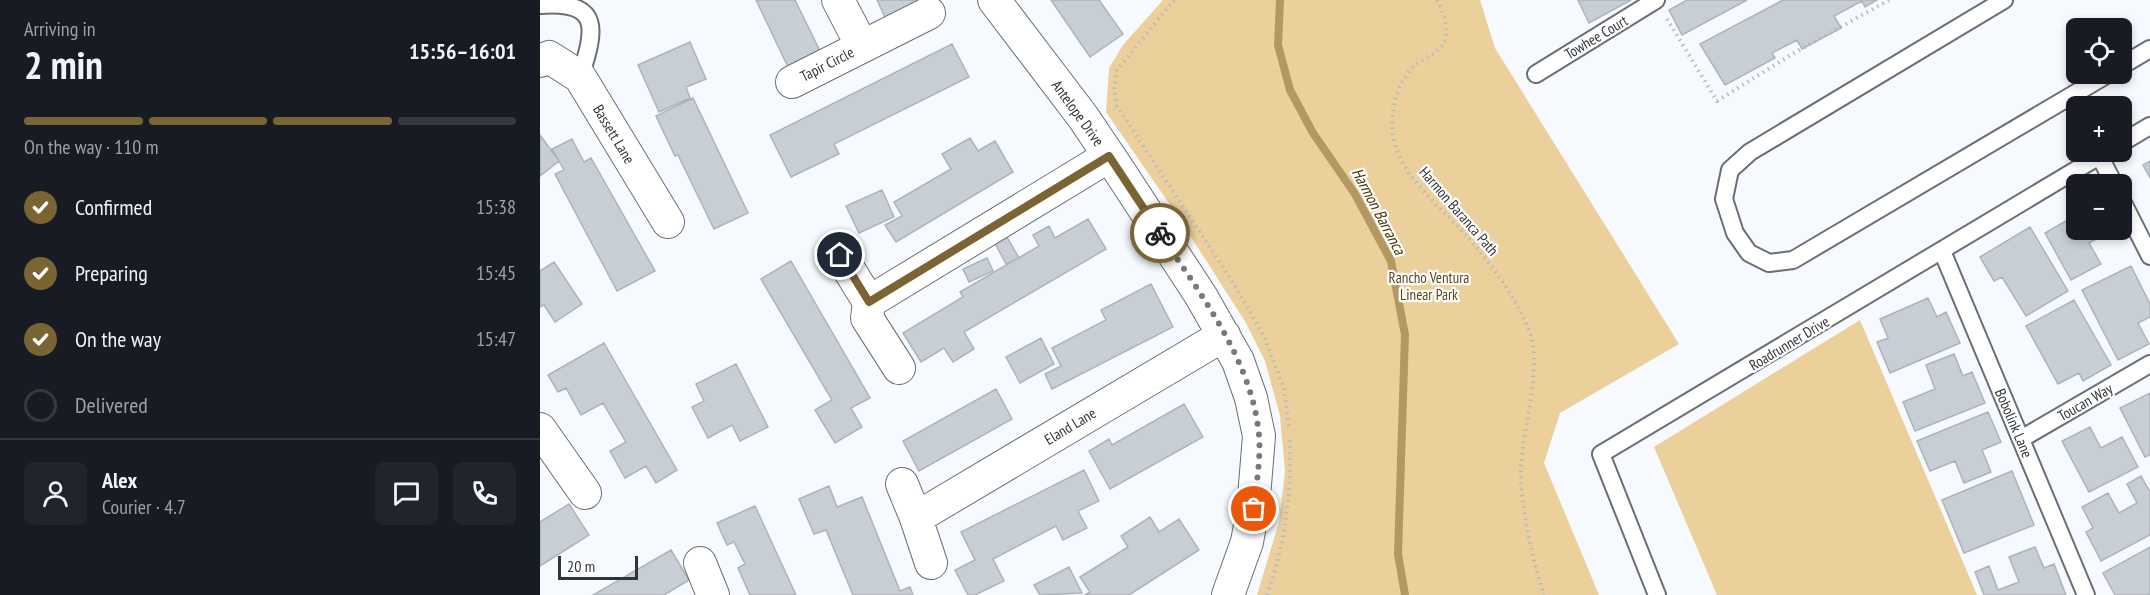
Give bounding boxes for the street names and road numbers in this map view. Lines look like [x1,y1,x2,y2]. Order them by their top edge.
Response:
street label: Towhee Court [1561,11,1631,63]
street label: Tapir Circle [797,42,857,86]
street label: Antelope Drive [1048,76,1108,150]
street label: Bassett Lane [589,101,639,167]
street label: Harmon Baranca Path [1415,163,1503,259]
street label: Roadrunner Drive [1745,312,1833,374]
street label: Toucan Way [2054,379,2116,425]
street label: Bobolink Lane [1991,386,2037,460]
street label: Eland Lane [1041,403,1099,449]

